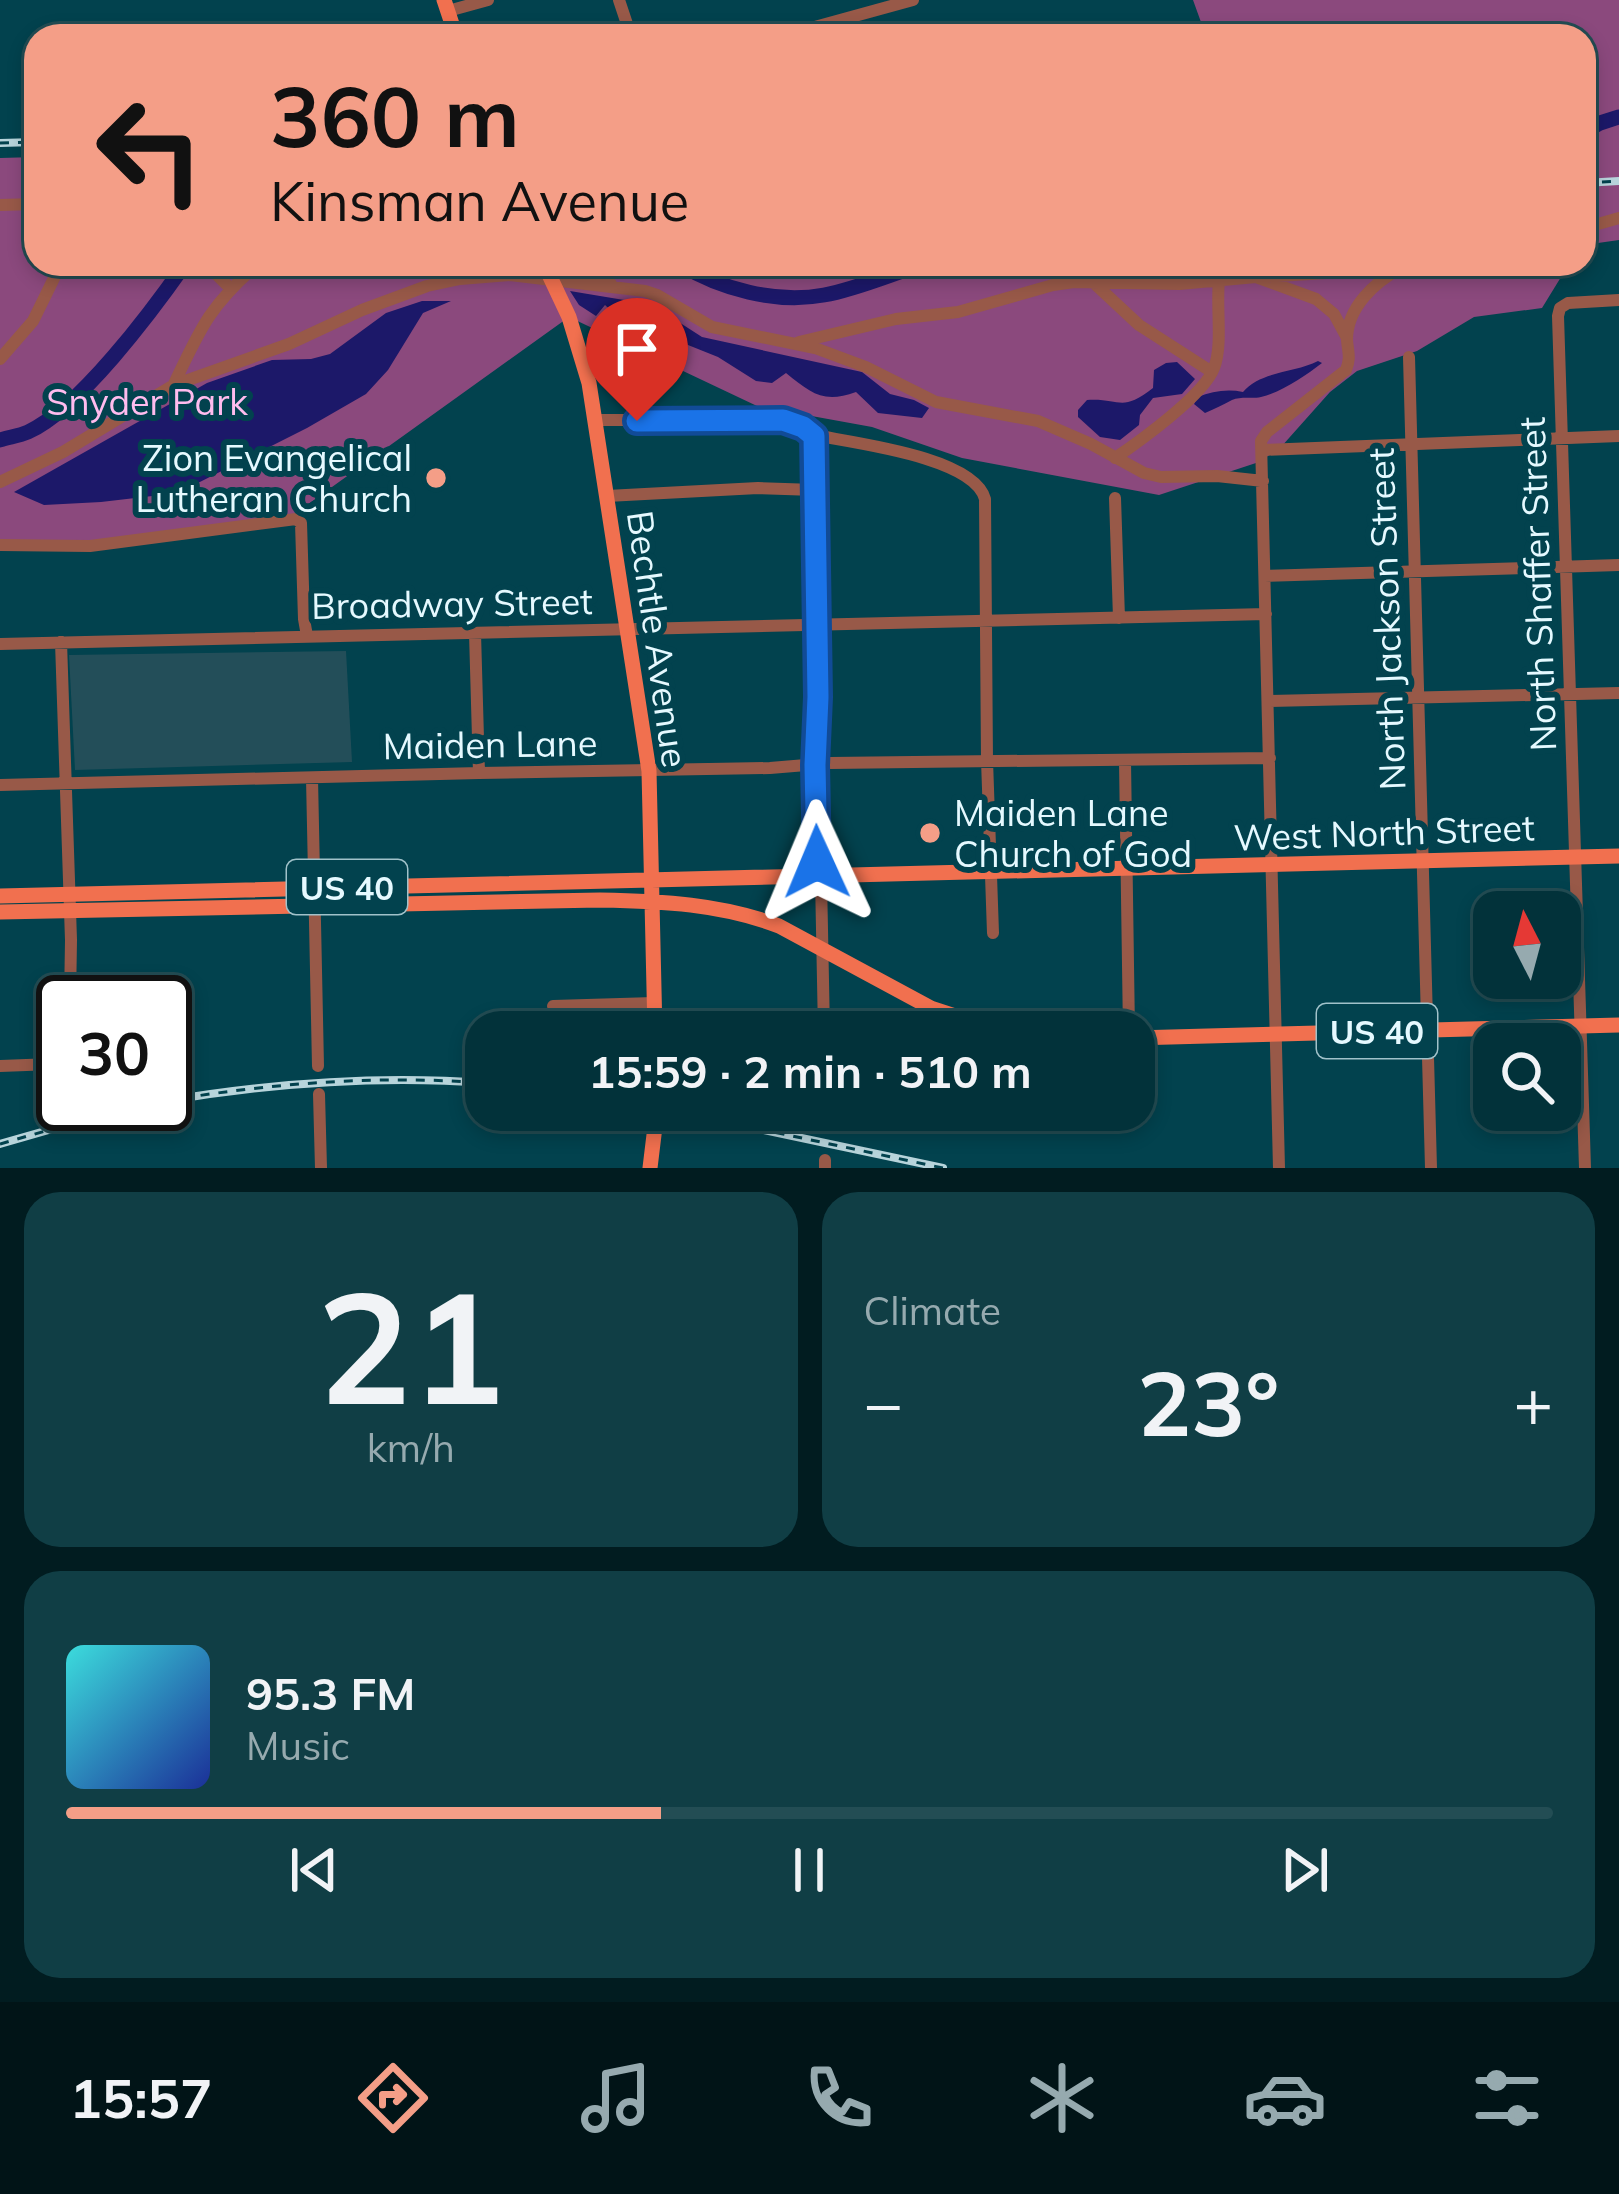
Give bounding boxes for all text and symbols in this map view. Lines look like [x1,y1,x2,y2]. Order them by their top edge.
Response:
text: 360 m [270,63,520,168]
icon: left [72,72,228,228]
text: Kinsman Avenue [270,167,689,235]
pin [586,298,688,421]
icon: arrive [604,316,670,382]
park label: Snyder Park [46,379,248,424]
street label: North Shaffer Street [1509,416,1565,752]
place label: Zion Evangelical Lutheran Church [135,435,412,521]
street label: North Jackson Street [1358,447,1414,791]
marker: Zion Evangelical Lutheran Church [423,465,449,491]
street label: Bechtle Avenue [618,508,698,770]
street label: Broadway Street [311,578,593,628]
street label: Maiden Lane [382,720,598,768]
place label: Maiden Lane Church of God [954,790,1192,876]
position arrow [754,799,880,925]
street label: West North Street [1233,804,1535,860]
marker: Maiden Lane Church of God [917,820,943,846]
road number: US 40 [287,860,407,914]
north arrow [1473,891,1581,999]
map controls [1473,891,1581,1131]
speed limit sign: 30 [36,975,192,1131]
road number: US 40 [1317,1004,1437,1058]
button: search [1473,1023,1581,1131]
text: 15:59 · 2 min · 510 m [588,1043,1032,1099]
text: 21 [317,1247,504,1443]
text: Climate [864,1286,1001,1335]
text: 23° [1137,1346,1279,1459]
text: − [864,1361,903,1444]
text: + [1513,1361,1553,1444]
text: km/h [367,1423,455,1472]
text: 95.3 FM [246,1665,415,1721]
text: Music [246,1721,350,1770]
icon: previous [281,1837,347,1903]
icon: pause [776,1837,842,1903]
icon: next [1272,1837,1338,1903]
icon: directions [351,2056,435,2140]
icon: music [574,2056,658,2140]
icon: phone [797,2056,881,2140]
icon: climate [1020,2056,1104,2140]
icon: car [1243,2056,1327,2140]
icon: filters [1465,2056,1549,2140]
text: 15:57 [69,2064,212,2132]

